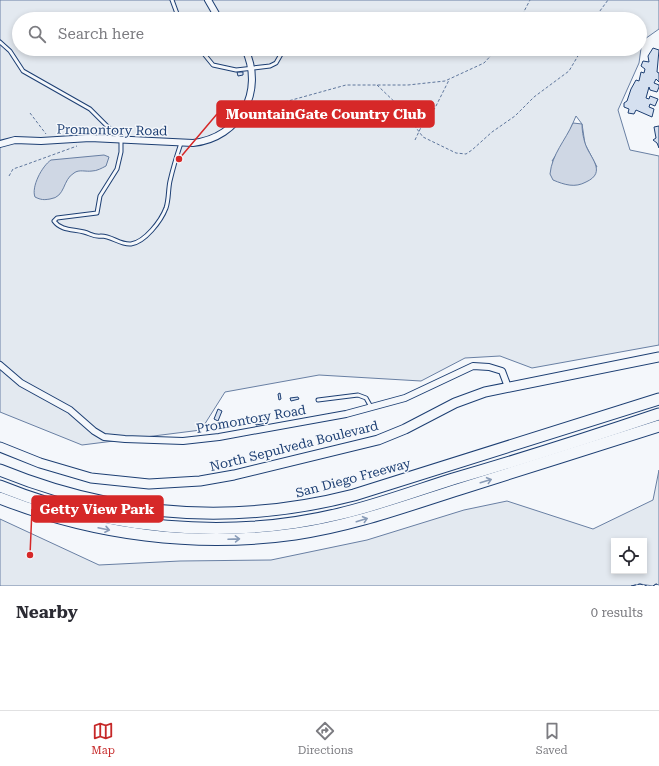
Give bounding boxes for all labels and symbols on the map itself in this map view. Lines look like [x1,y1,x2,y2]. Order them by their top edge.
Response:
callout: MountainGate Country Club [217,101,434,127]
text: MountainGate Country Club [226,106,426,122]
street label: Promontory Road [56,122,168,138]
street label: Promontory Road [195,402,308,436]
street label: North Sepulveda Boulevard [208,418,381,474]
street label: San Diego Freeway [294,455,412,501]
one-way arrow [479,477,492,484]
callout: Getty View Park [32,496,163,522]
text: Getty View Park [40,501,155,517]
one-way arrow [355,516,368,523]
one-way arrow [98,525,111,533]
one-way arrow [227,536,240,543]

